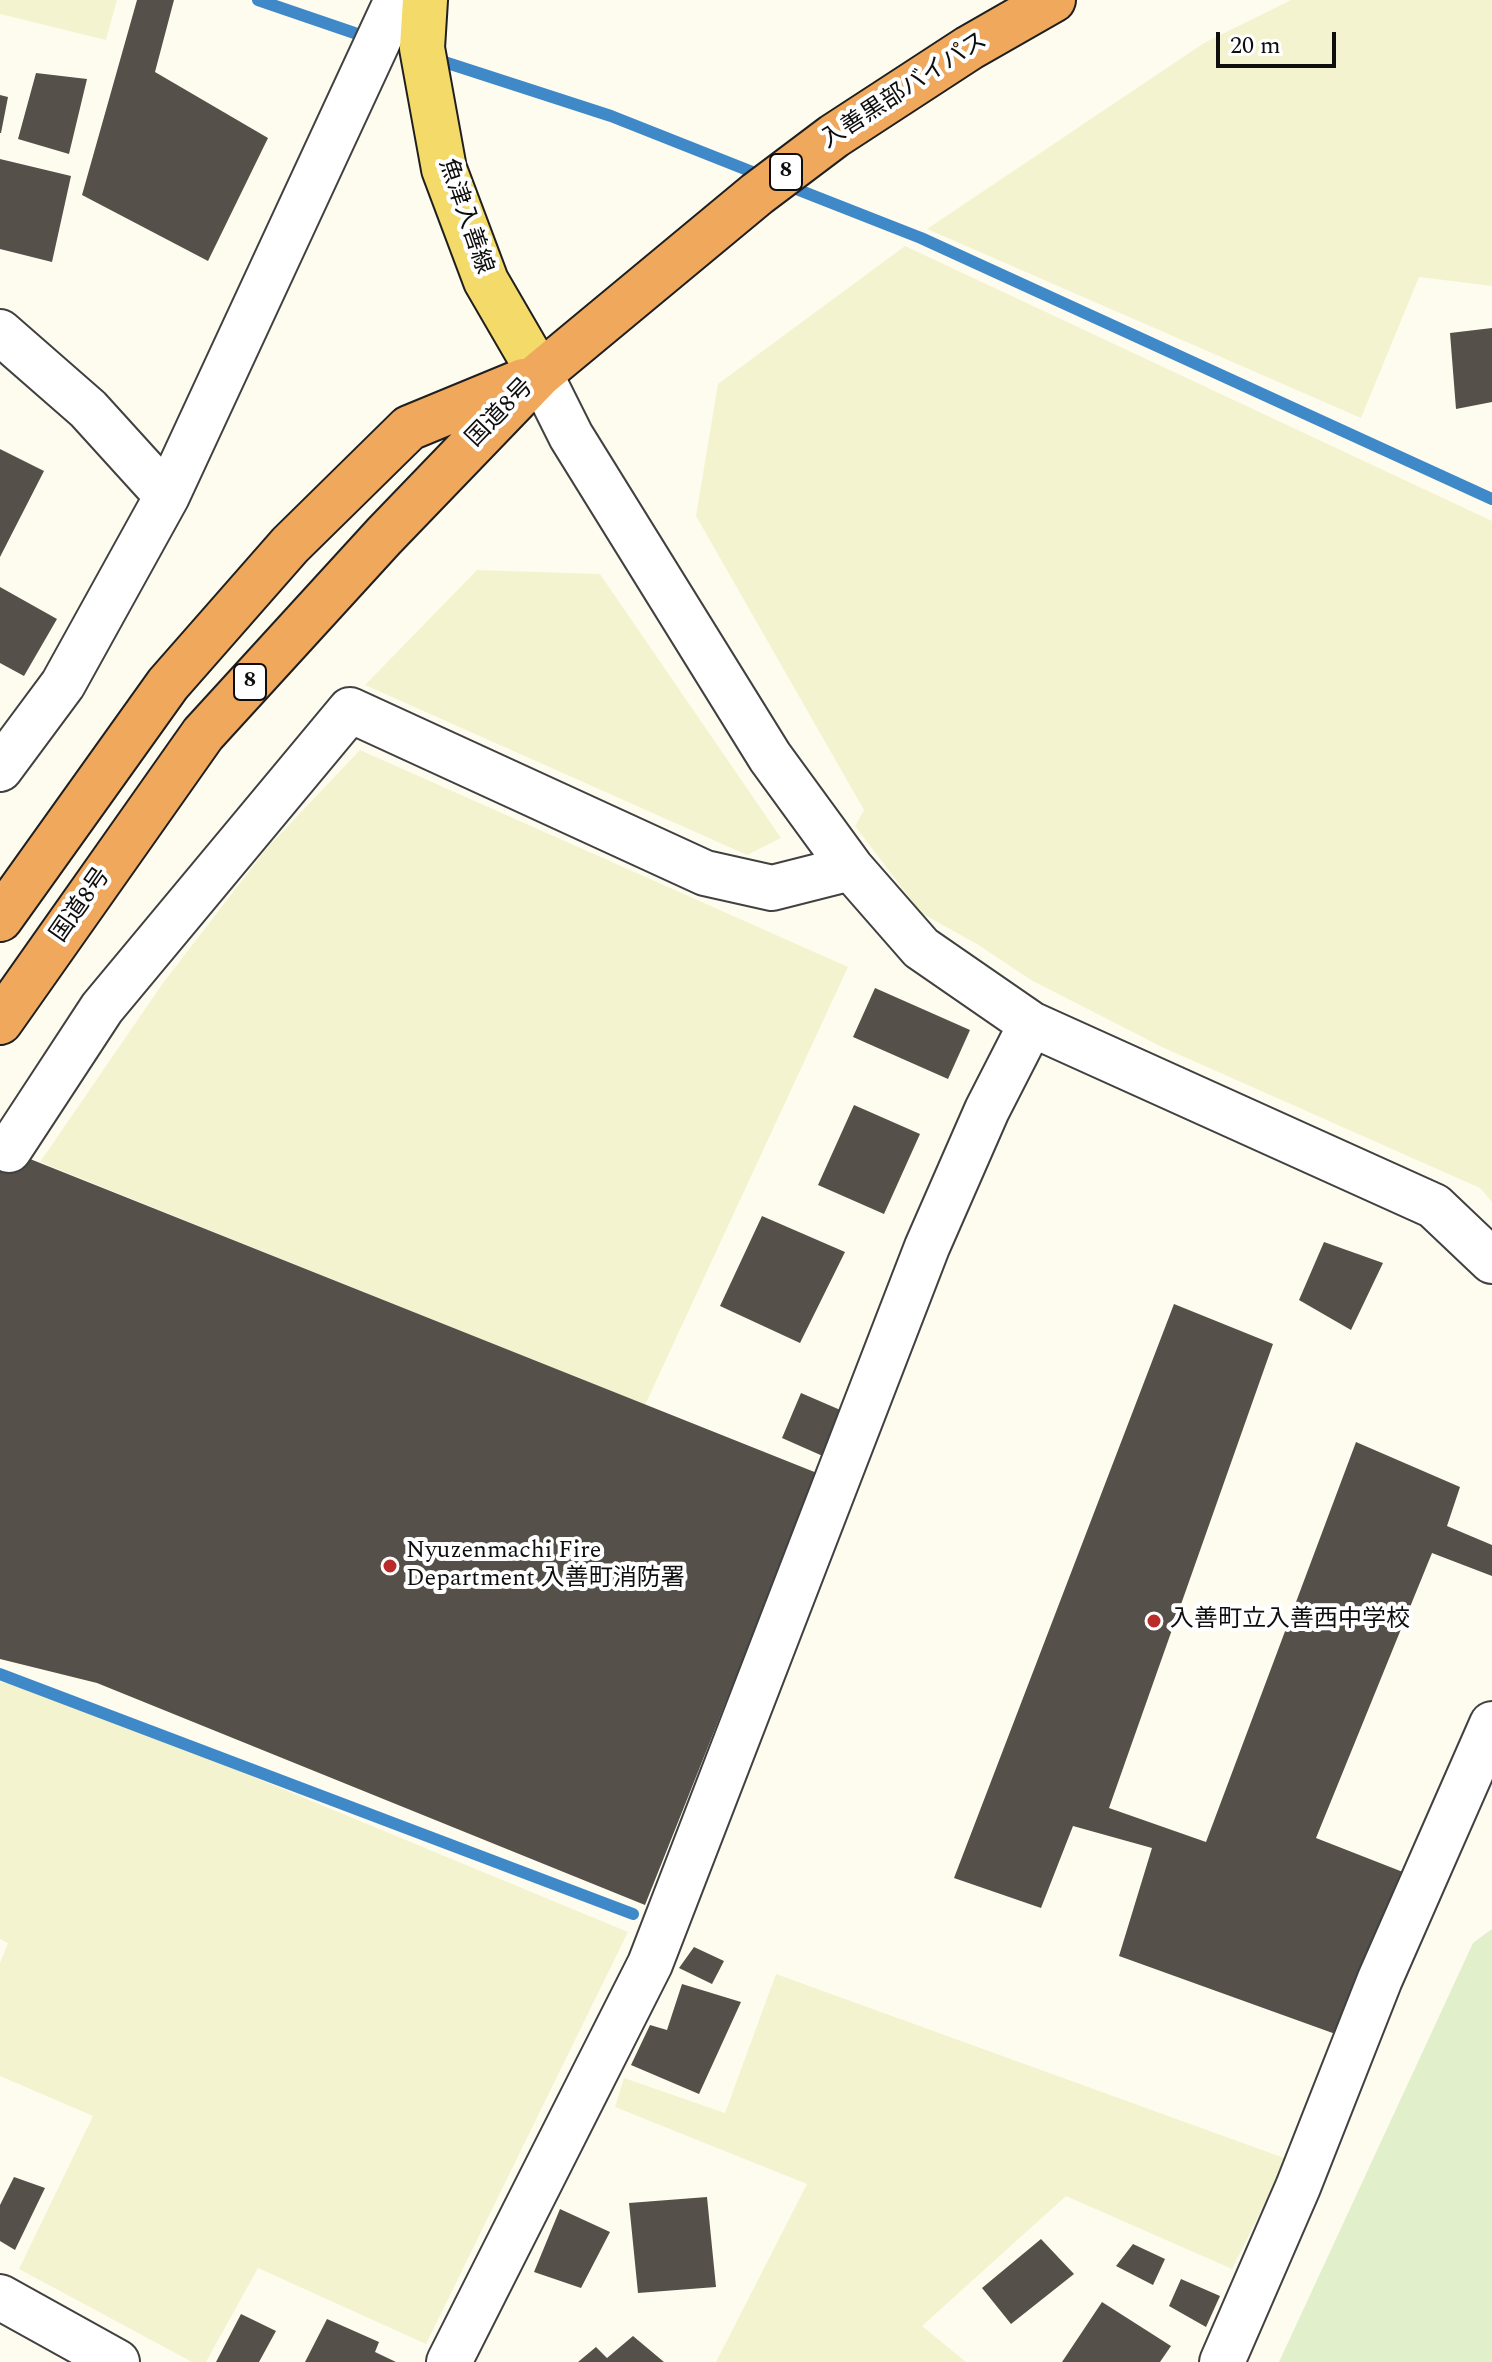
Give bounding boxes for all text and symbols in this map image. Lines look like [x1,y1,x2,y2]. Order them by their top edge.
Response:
scale bar [1220,16,1340,66]
street label: 入善黒部バイパス [817,28,993,156]
text: 20 m [1230,28,1281,64]
road number: 8 [770,154,802,190]
street label: 魚津入善線 [431,156,497,278]
street label: 国道8号 [461,374,541,454]
road number: 8 [234,664,266,700]
street label: 国道8号 [46,863,118,949]
place label: Nyuzenmachi Fire Department 入善町消防署 [406,1538,685,1594]
marker: Nyuzenmachi Fire Department 入善町消防署 [381,1557,399,1575]
place label: 入善町立入善西中学校 [1170,1607,1410,1635]
marker: 入善町立入善西中学校 [1145,1612,1163,1630]

